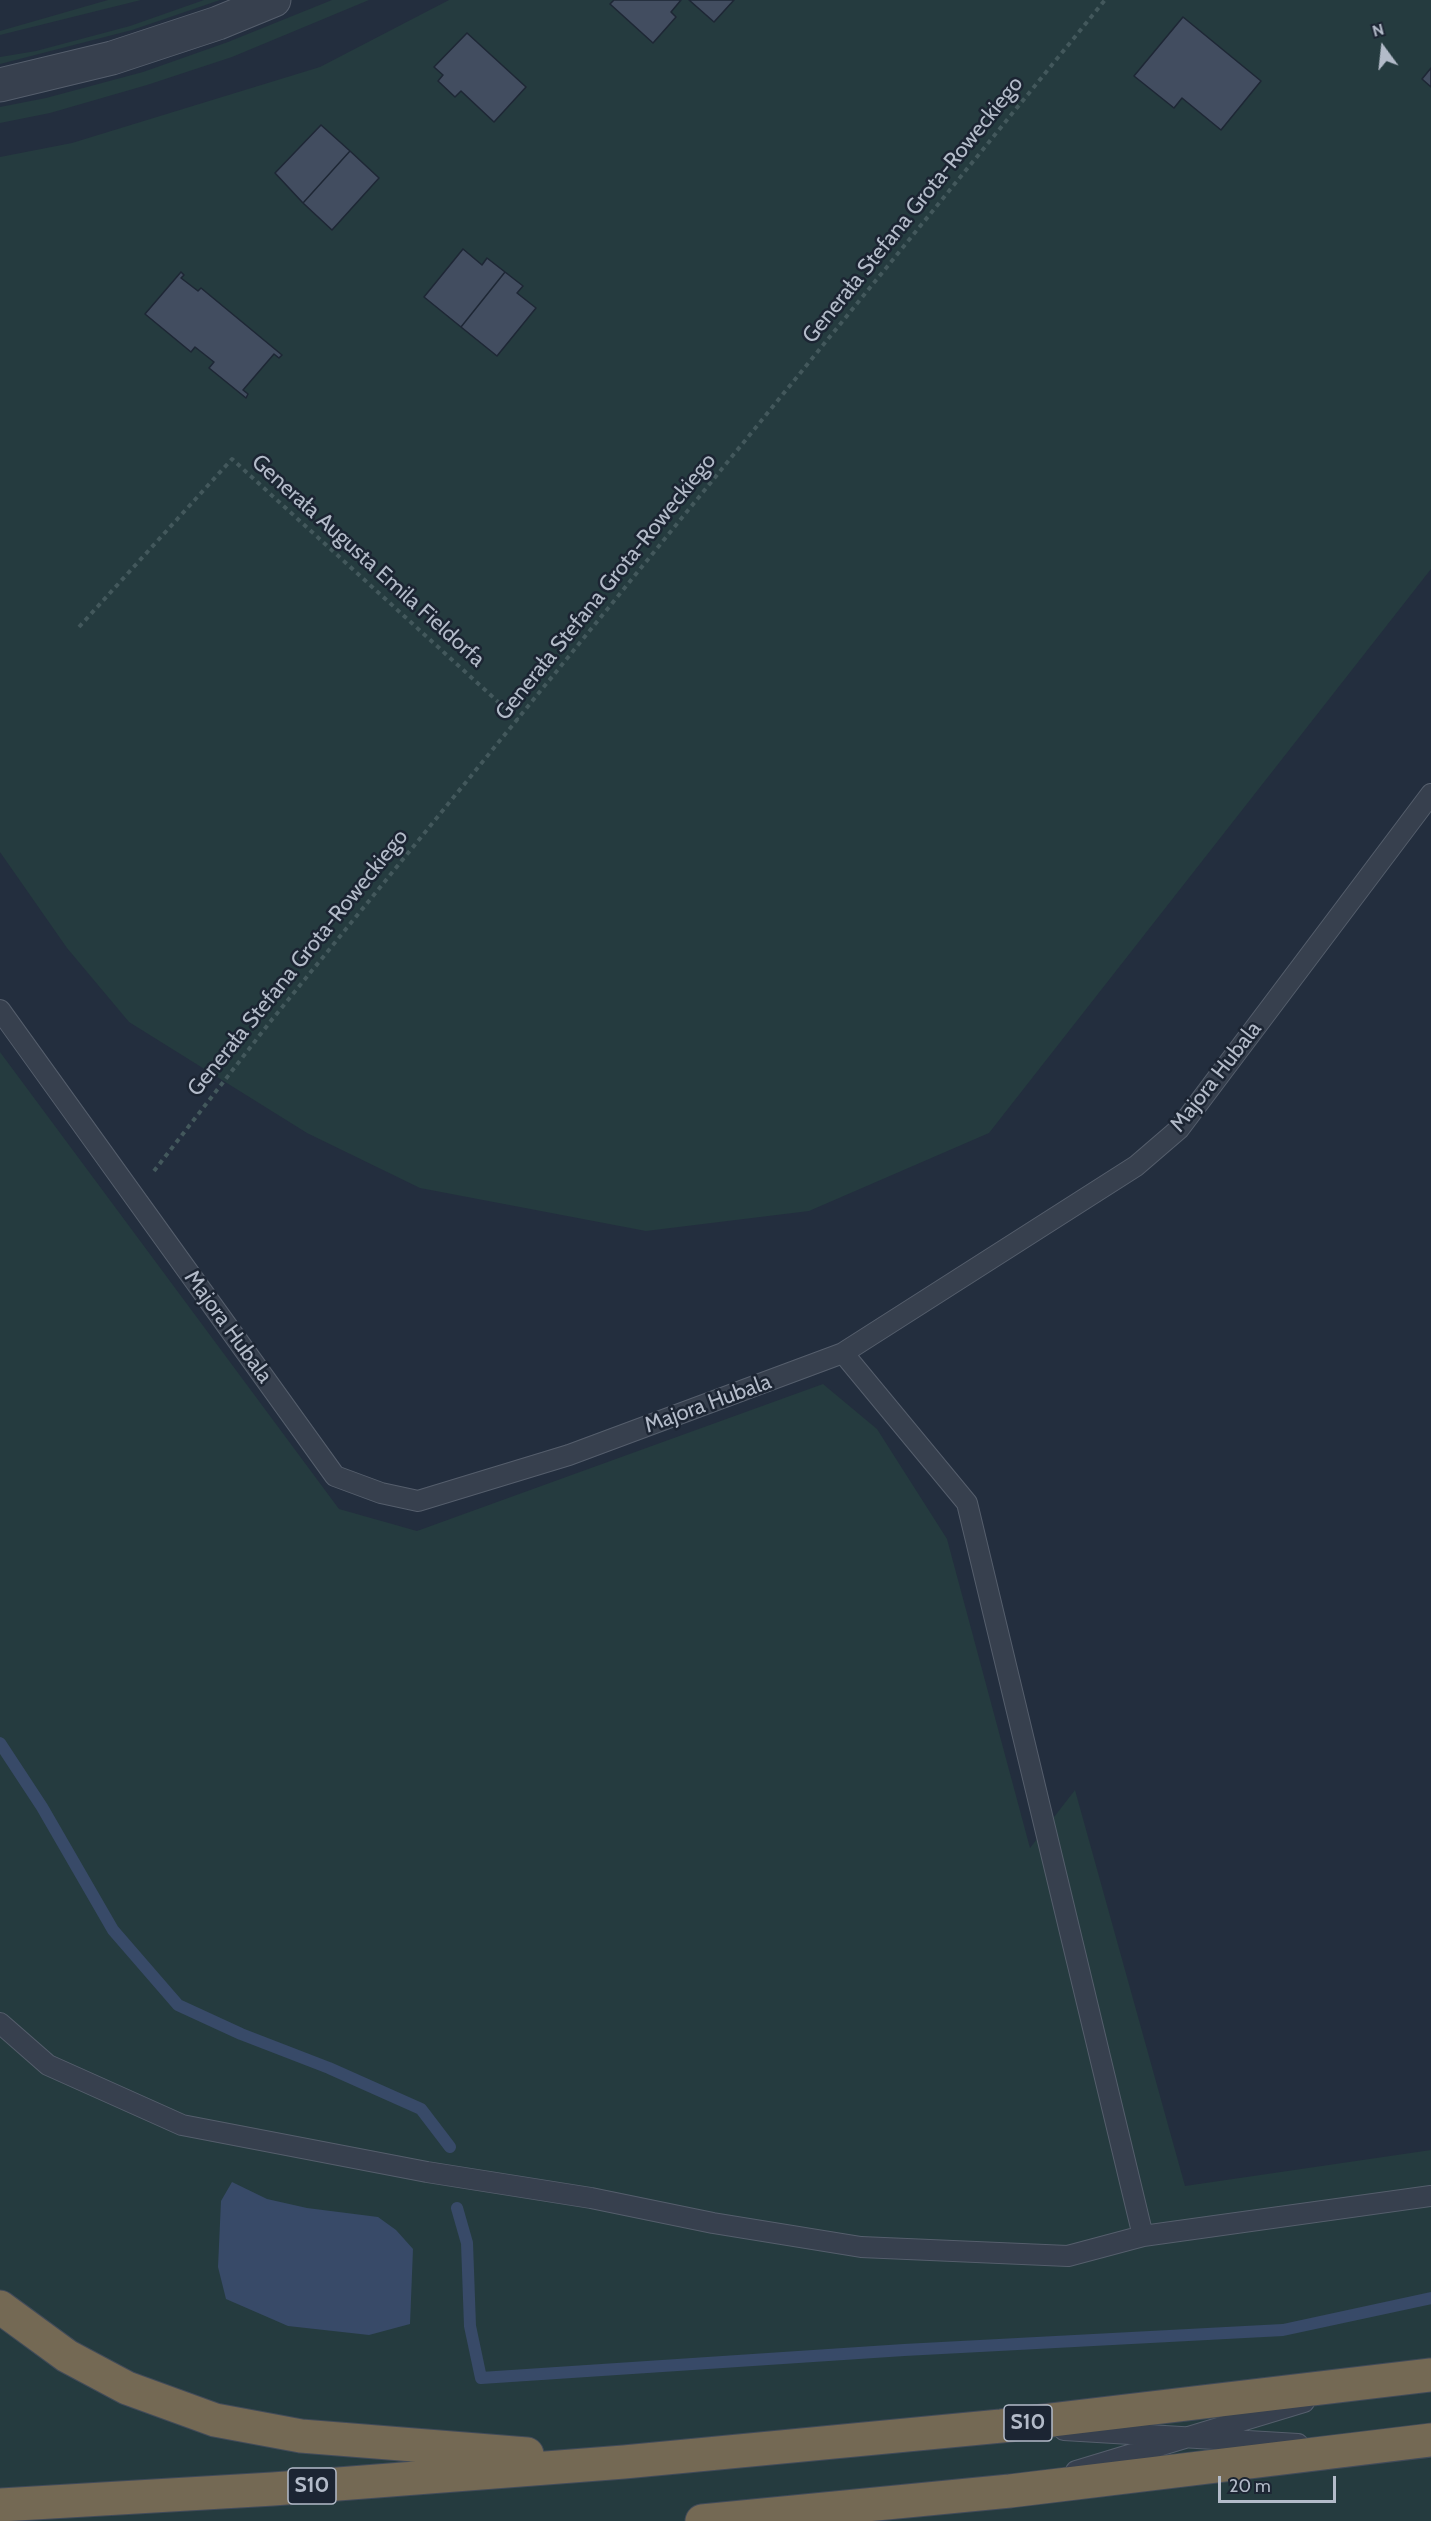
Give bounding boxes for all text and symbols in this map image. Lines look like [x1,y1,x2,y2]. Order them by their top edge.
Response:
north arrow [1353,18,1413,78]
text: N [1370,19,1386,41]
street label: Generała Stefana Grota-Roweckiego [797,71,1029,349]
street label: Generała Stefana Grota-Roweckiego [490,448,722,726]
street label: Generała Augusta Emila Fieldorfa [246,449,490,673]
street label: Generała Stefana Grota-Roweckiego [182,824,414,1102]
street label: Majora Hubala [1165,1017,1267,1137]
street label: Majora Hubala [178,1266,278,1388]
street label: Majora Hubala [641,1369,775,1439]
road number: S10 [1004,2405,1052,2441]
scale bar [1221,2464,1340,2502]
road number: S10 [288,2468,336,2504]
text: 20 m [1229,2475,1271,2497]

